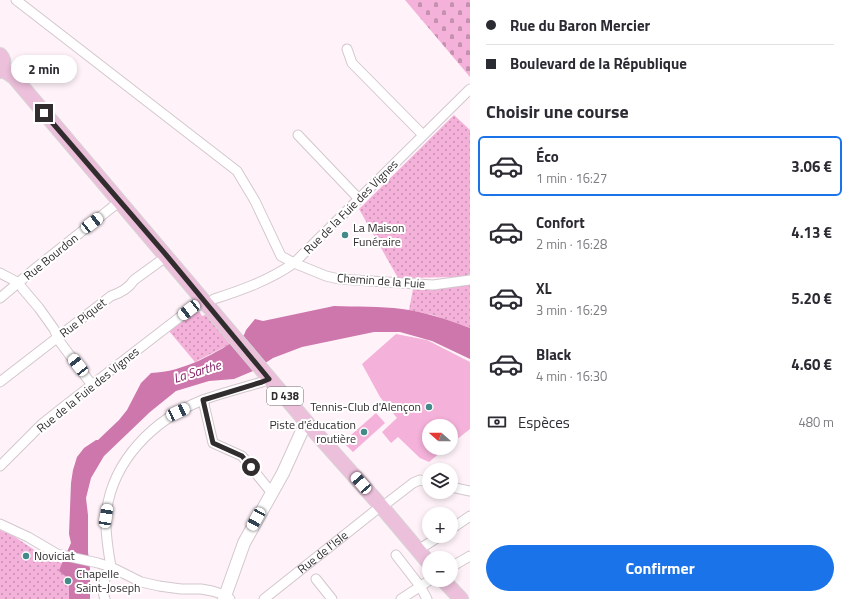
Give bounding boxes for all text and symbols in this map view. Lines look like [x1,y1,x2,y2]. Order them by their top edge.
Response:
text: Rue du Baron Mercier [510,14,650,37]
text: Boulevard de la République [510,52,687,75]
callout: 2 min [11,55,77,83]
text: 2 min [28,59,60,79]
text: Choisir une course [486,98,629,125]
route end [35,104,53,122]
text: Éco [536,145,559,168]
icon: car [488,148,524,184]
street label: Rue de la Fuie des Vignes [299,155,403,258]
text: 3.06 € [791,155,832,178]
text: 1 min · 16:27 [536,168,607,188]
car [79,211,105,235]
text: Confort [536,211,585,234]
icon: car [488,214,524,250]
place label: La Maison Funéraire [353,218,404,251]
text: 4.13 € [791,221,832,244]
street label: Rue Bourdon [19,229,82,285]
marker: La Maison Funéraire [340,230,350,240]
text: 2 min · 16:28 [536,234,607,254]
street label: Chemin de la Fuie [336,268,426,293]
text: XL [536,277,552,300]
icon: car [488,280,524,316]
text: 5.20 € [791,287,832,310]
street label: Rue Piquet [55,293,111,342]
car [176,298,202,322]
text: 3 min · 16:29 [536,300,607,320]
street label: Rue de la Fuie des Vignes [32,342,143,437]
text: Black [536,343,571,366]
icon: car [488,346,524,382]
car [66,352,90,378]
text: 4.60 € [791,353,832,376]
water label: La Sarthe [171,354,224,388]
text: 4 min · 16:30 [536,366,607,386]
road number: D 438 [267,387,303,405]
place label: Tennis-Club d'Alençon [310,397,421,416]
car [165,401,191,423]
marker: Tennis-Club d'Alençon [424,402,434,412]
icon: cash [486,411,508,433]
text: Espèces [518,411,570,434]
text: 480 m [798,412,834,432]
place label: Piste d'éducation routière [269,415,356,448]
north arrow [422,419,458,455]
map controls [422,419,458,587]
marker: Piste d'éducation routière [359,427,369,437]
route start [242,458,260,476]
button: layers [422,463,458,499]
car [349,470,373,496]
car [98,503,114,529]
car [245,506,267,532]
button: + [422,507,458,543]
street label: Rue de l'Isle [293,526,352,578]
button: Confirmer [486,545,834,591]
place label: Noviciat [34,546,76,565]
marker: Noviciat [21,551,31,561]
button: − [422,551,458,587]
place label: Chapelle Saint-Joseph [76,564,141,597]
marker: Chapelle Saint-Joseph [63,576,73,586]

